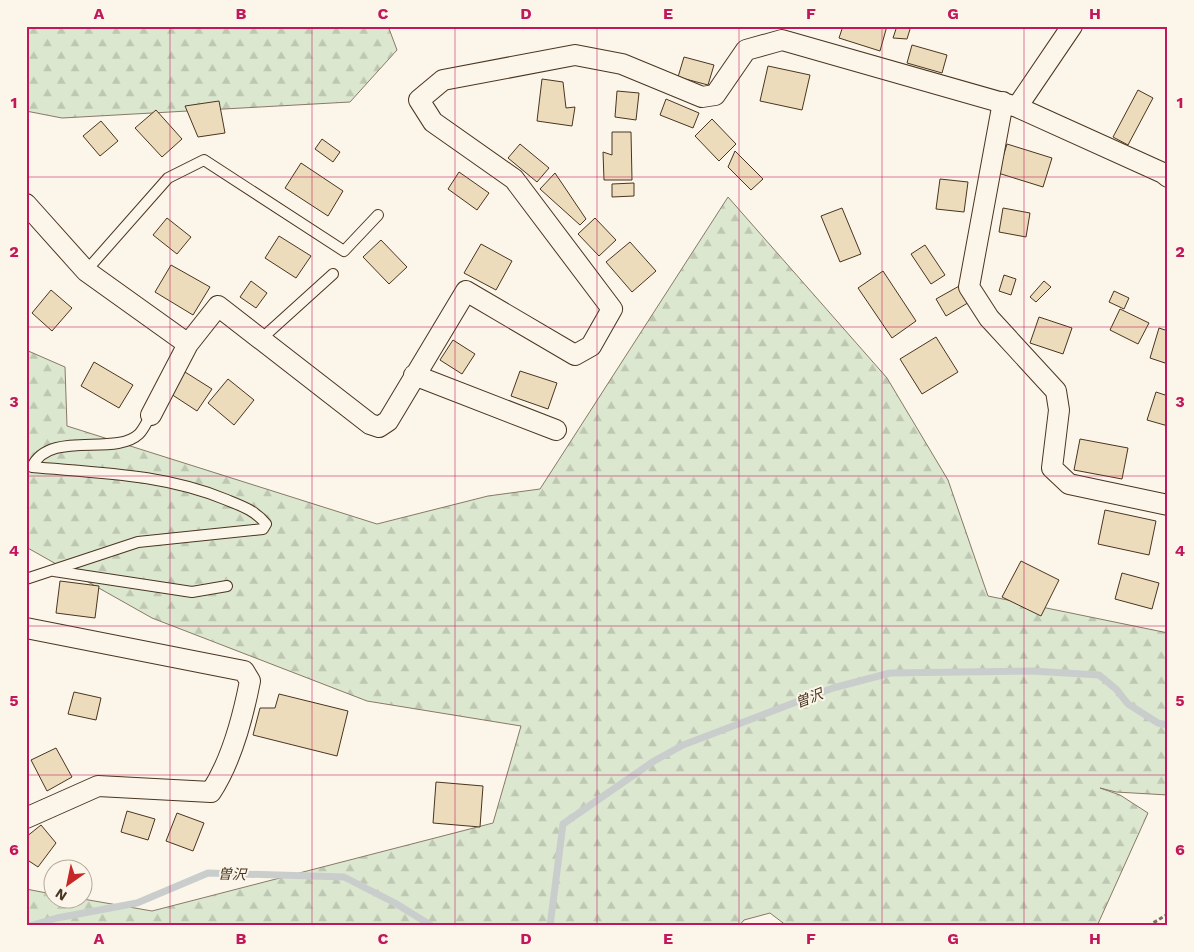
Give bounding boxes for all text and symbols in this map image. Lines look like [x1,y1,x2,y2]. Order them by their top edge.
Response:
text: A [94,4,105,23]
text: B [236,4,247,23]
text: C [378,4,389,23]
text: D [520,4,532,23]
text: E [663,4,673,23]
text: F [806,4,816,23]
text: G [947,4,959,23]
text: H [1089,4,1101,23]
text: 1 [11,93,17,112]
text: 1 [1177,93,1183,112]
text: 2 [9,242,19,261]
text: 2 [1175,242,1185,261]
text: 3 [9,392,19,411]
text: 3 [1175,392,1185,411]
text: 4 [9,541,19,560]
text: 4 [1175,541,1185,560]
water label: 曽沢 [793,685,827,710]
text: 5 [9,691,19,710]
text: 5 [1175,691,1185,710]
text: 6 [9,840,19,859]
text: 6 [1175,840,1185,859]
north arrow [42,860,92,910]
water label: 曽沢 [218,866,248,883]
text: N [52,885,70,904]
text: A [94,929,105,948]
text: B [236,929,247,948]
text: C [378,929,389,948]
text: D [520,929,532,948]
text: E [663,929,673,948]
text: F [806,929,816,948]
text: G [947,929,959,948]
text: H [1089,929,1101,948]

